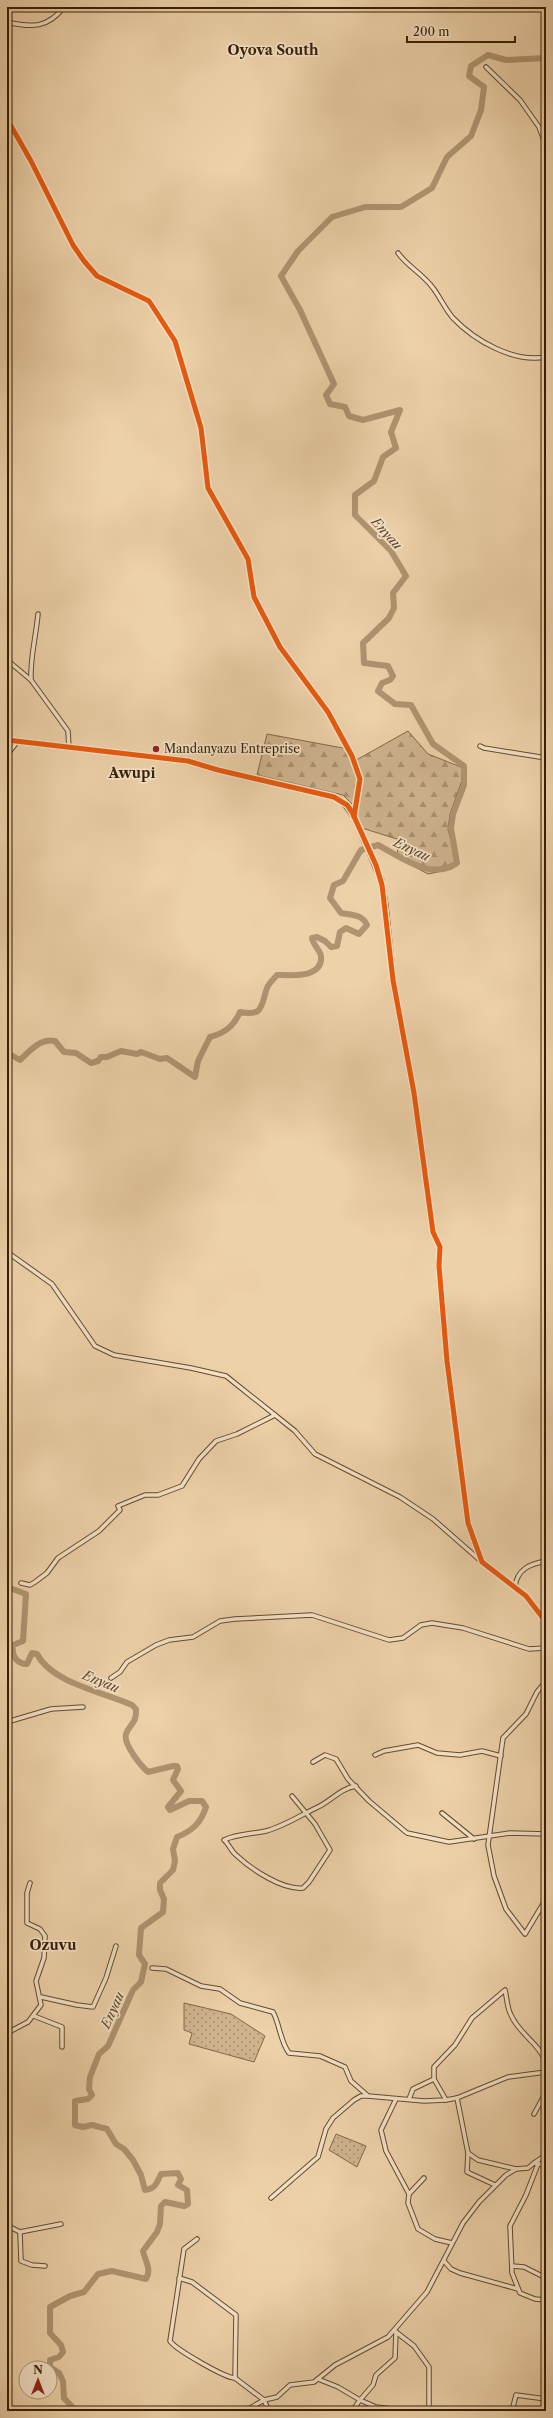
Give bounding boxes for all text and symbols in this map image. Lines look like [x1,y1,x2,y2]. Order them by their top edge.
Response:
scale bar [407,18,515,44]
text: 200 m [413,24,450,39]
district label: Oyova South [227,41,319,59]
water label: Enyau [368,513,406,553]
place label: Mandanyazu Entreprise [164,741,300,756]
marker: Mandanyazu Entreprise [151,744,161,754]
district label: Awupi [108,764,155,782]
water label: Enyau [391,833,433,864]
water label: Enyau [79,1666,122,1696]
district label: Ozuvu [30,1936,76,1954]
water label: Enyau [97,1989,127,2032]
north arrow [18,2360,58,2400]
text: N [33,2363,43,2377]

